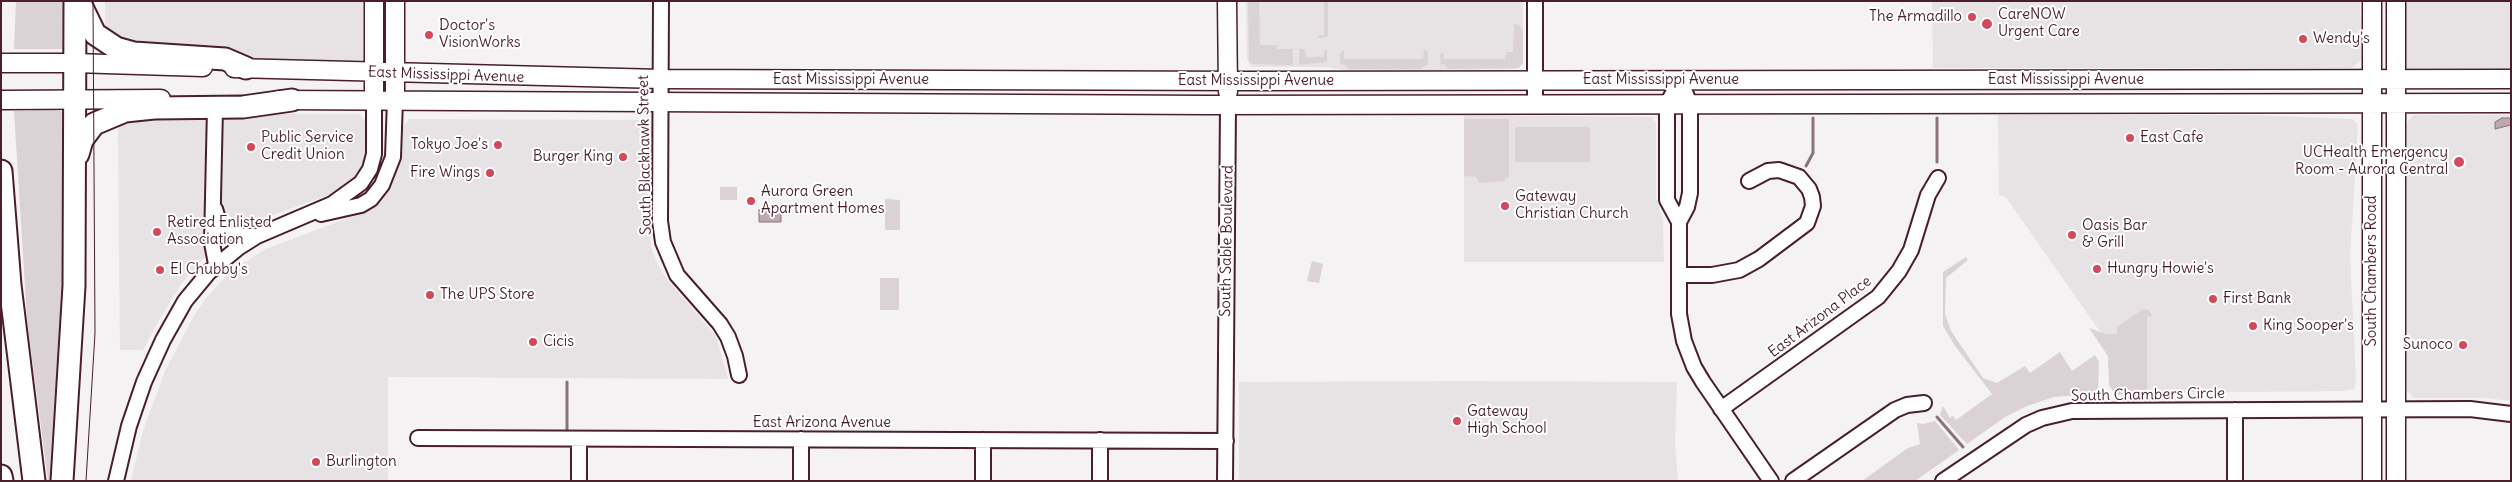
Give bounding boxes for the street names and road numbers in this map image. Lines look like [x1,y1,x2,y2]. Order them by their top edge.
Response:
street label: East Mississippi Avenue [368,63,524,87]
street label: East Mississippi Avenue [773,71,929,89]
street label: East Mississippi Avenue [1583,71,1739,89]
street label: East Mississippi Avenue [1988,71,2144,89]
street label: East Mississippi Avenue [1178,72,1334,90]
street label: South Blackhawk Street [635,75,655,235]
street label: South Sable Boulevard [1217,165,1237,317]
street label: South Chambers Road [2363,195,2381,347]
street label: East Arizona Place [1765,272,1875,362]
street label: South Chambers Circle [2071,385,2225,405]
street label: East Arizona Avenue [753,414,891,432]

